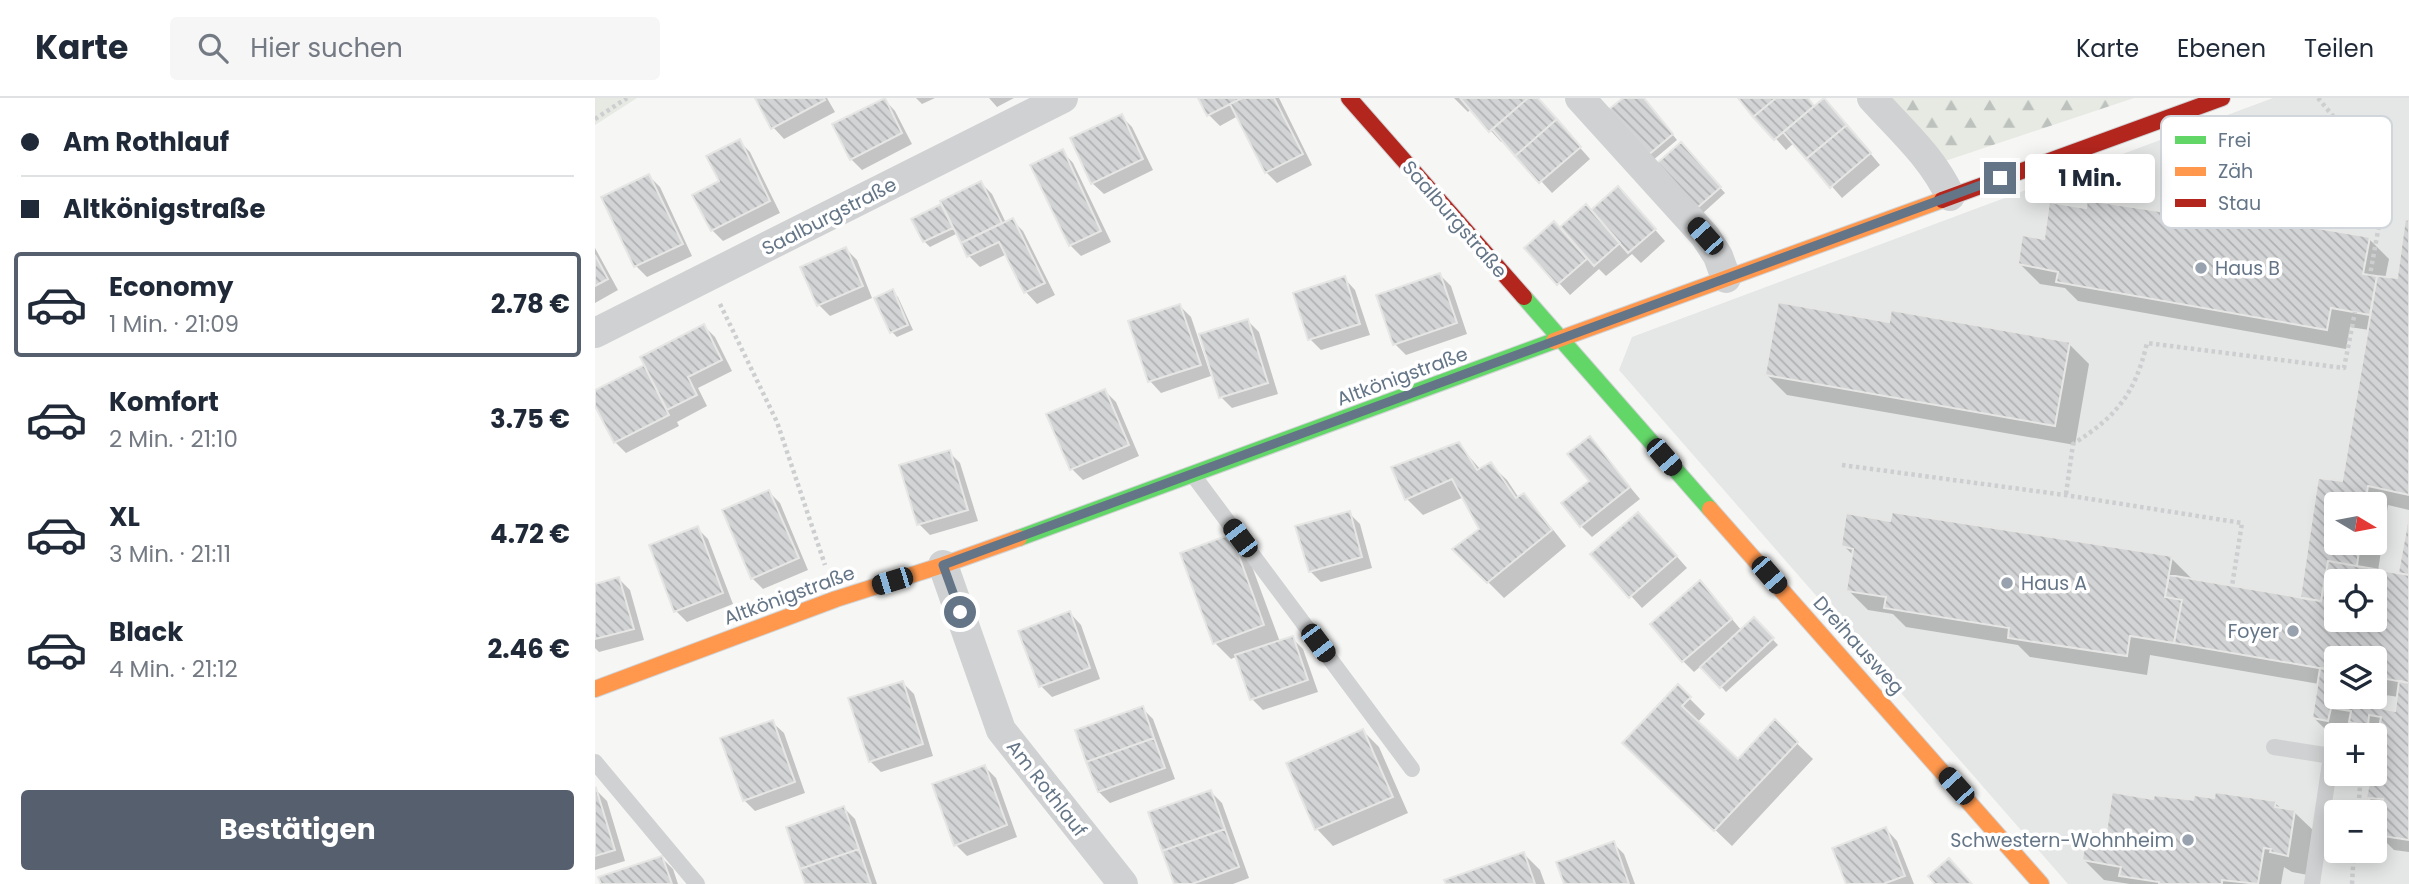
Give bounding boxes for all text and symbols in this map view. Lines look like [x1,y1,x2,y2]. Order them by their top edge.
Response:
search box [170,17,660,80]
text: Karte [35,24,128,71]
icon: search [194,29,232,67]
text: Hier suchen [250,30,403,66]
text: Karte [2076,32,2139,65]
text: Ebenen [2177,32,2266,65]
text: Teilen [2304,32,2374,65]
legend [2161,116,2392,228]
text: Am Rothlauf [63,124,229,160]
text: Frei [2218,127,2251,154]
callout: 1 Min. [2025,154,2154,202]
street label: Saalburgstraße [1396,155,1513,284]
text: Zäh [2218,158,2253,185]
route end [1984,162,2016,194]
text: 1 Min. [2058,162,2122,194]
street label: Saalburgstraße [757,171,901,262]
text: Stau [2218,190,2261,217]
text: Altkönigstraße [63,191,266,227]
car [1684,213,1727,259]
place label: Haus B [2215,255,2280,282]
marker: Haus B [2193,260,2209,276]
text: Economy [109,269,233,305]
icon: car [25,273,88,336]
text: 2.78 € [491,286,570,322]
text: 1 Min. · 21:09 [109,308,239,340]
street label: Altkönigstraße [1333,340,1471,413]
text: Komfort [109,384,219,420]
icon: car [25,388,88,451]
text: 3.75 € [490,401,570,437]
text: 2 Min. · 21:10 [109,423,238,455]
car [1643,434,1686,480]
north arrow [2324,492,2387,555]
map controls [2324,492,2387,863]
text: XL [109,499,140,535]
icon: car [25,503,88,566]
car [1219,515,1262,561]
text: 4.72 € [490,516,570,552]
text: 3 Min. · 21:11 [109,538,231,570]
car [1748,552,1791,598]
street label: Altkönigstraße [720,559,858,632]
car [869,565,916,597]
button: locate [2324,569,2387,632]
place label: Haus A [2021,570,2087,597]
marker: Haus A [1999,575,2015,591]
street label: Dreihausweg [1807,590,1910,701]
route start [944,596,976,628]
text: Black [109,614,183,650]
icon: car [25,618,88,681]
place label: Foyer [2228,618,2279,645]
car [1297,620,1340,666]
marker: Foyer [2285,623,2301,639]
text: 2.46 € [487,631,570,667]
button: layers [2324,646,2387,709]
text: 4 Min. · 21:12 [109,653,238,685]
button: + [2324,723,2387,786]
street label: Am Rothlauf [1000,734,1093,842]
car [1935,763,1978,809]
button: Bestätigen [21,790,574,870]
button: − [2324,800,2387,863]
place label: Schwestern-Wohnheim [1950,827,2174,854]
marker: Schwestern-Wohnheim [2180,832,2196,848]

